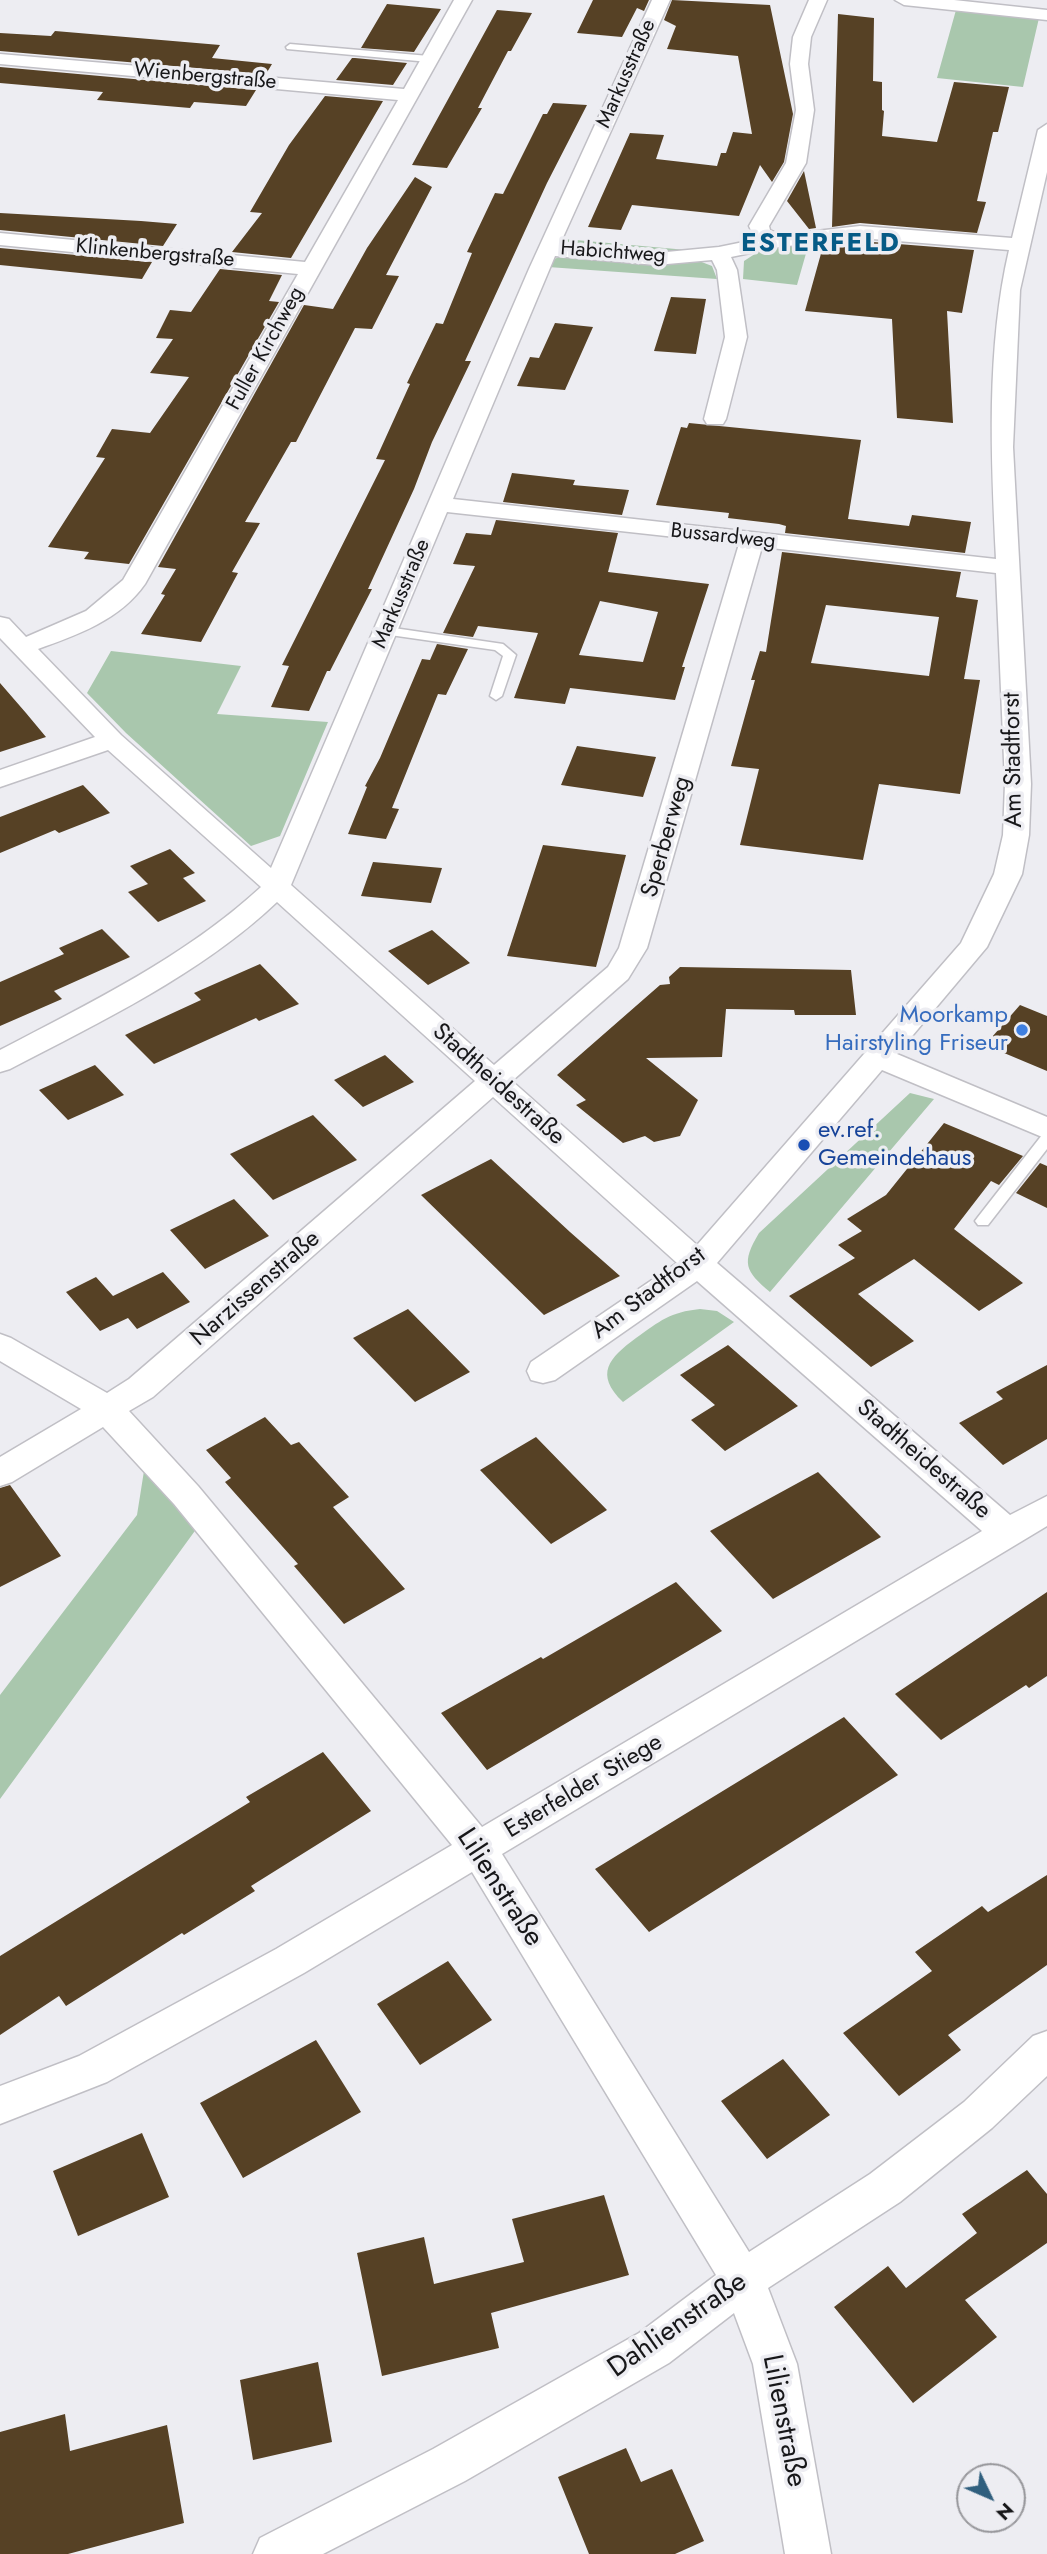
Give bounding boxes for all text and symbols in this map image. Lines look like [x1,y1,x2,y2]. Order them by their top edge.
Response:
street label: Markusstraße [592,16,662,132]
street label: Wienbergstraße [133,58,277,96]
district label: ESTERFELD [742,229,900,261]
street label: Klinkenbergstraße [75,235,235,273]
street label: Habichtweg [560,237,666,269]
street label: Fuller Kirchweg [222,283,310,415]
street label: Bussardweg [669,519,777,555]
street label: Markusstraße [368,536,436,652]
street label: Am Stadtforst [998,692,1030,828]
street label: Sperberweg [636,773,698,901]
place label: Moorkamp Hairstyling Friseur [825,1002,1008,1058]
street label: Stadtheidestraße [426,1018,570,1152]
marker: Moorkamp Hairstyling Friseur [1014,1022,1030,1038]
place label: ev.ref. Gemeindehaus [818,1117,971,1173]
marker: ev.ref. Gemeindehaus [796,1137,812,1153]
street label: Narzissenstraße [185,1225,327,1353]
street label: Am Stadtforst [586,1242,712,1346]
street label: Stadtheidestraße [850,1394,996,1526]
street label: Esterfelder Stiege [500,1729,668,1845]
street label: Lilienstraße [448,1823,550,1953]
street label: Dahlienstraße [602,2266,754,2386]
street label: Lilienstraße [754,2352,812,2490]
north arrow [956,2463,1026,2533]
text: N [990,2497,1020,2526]

